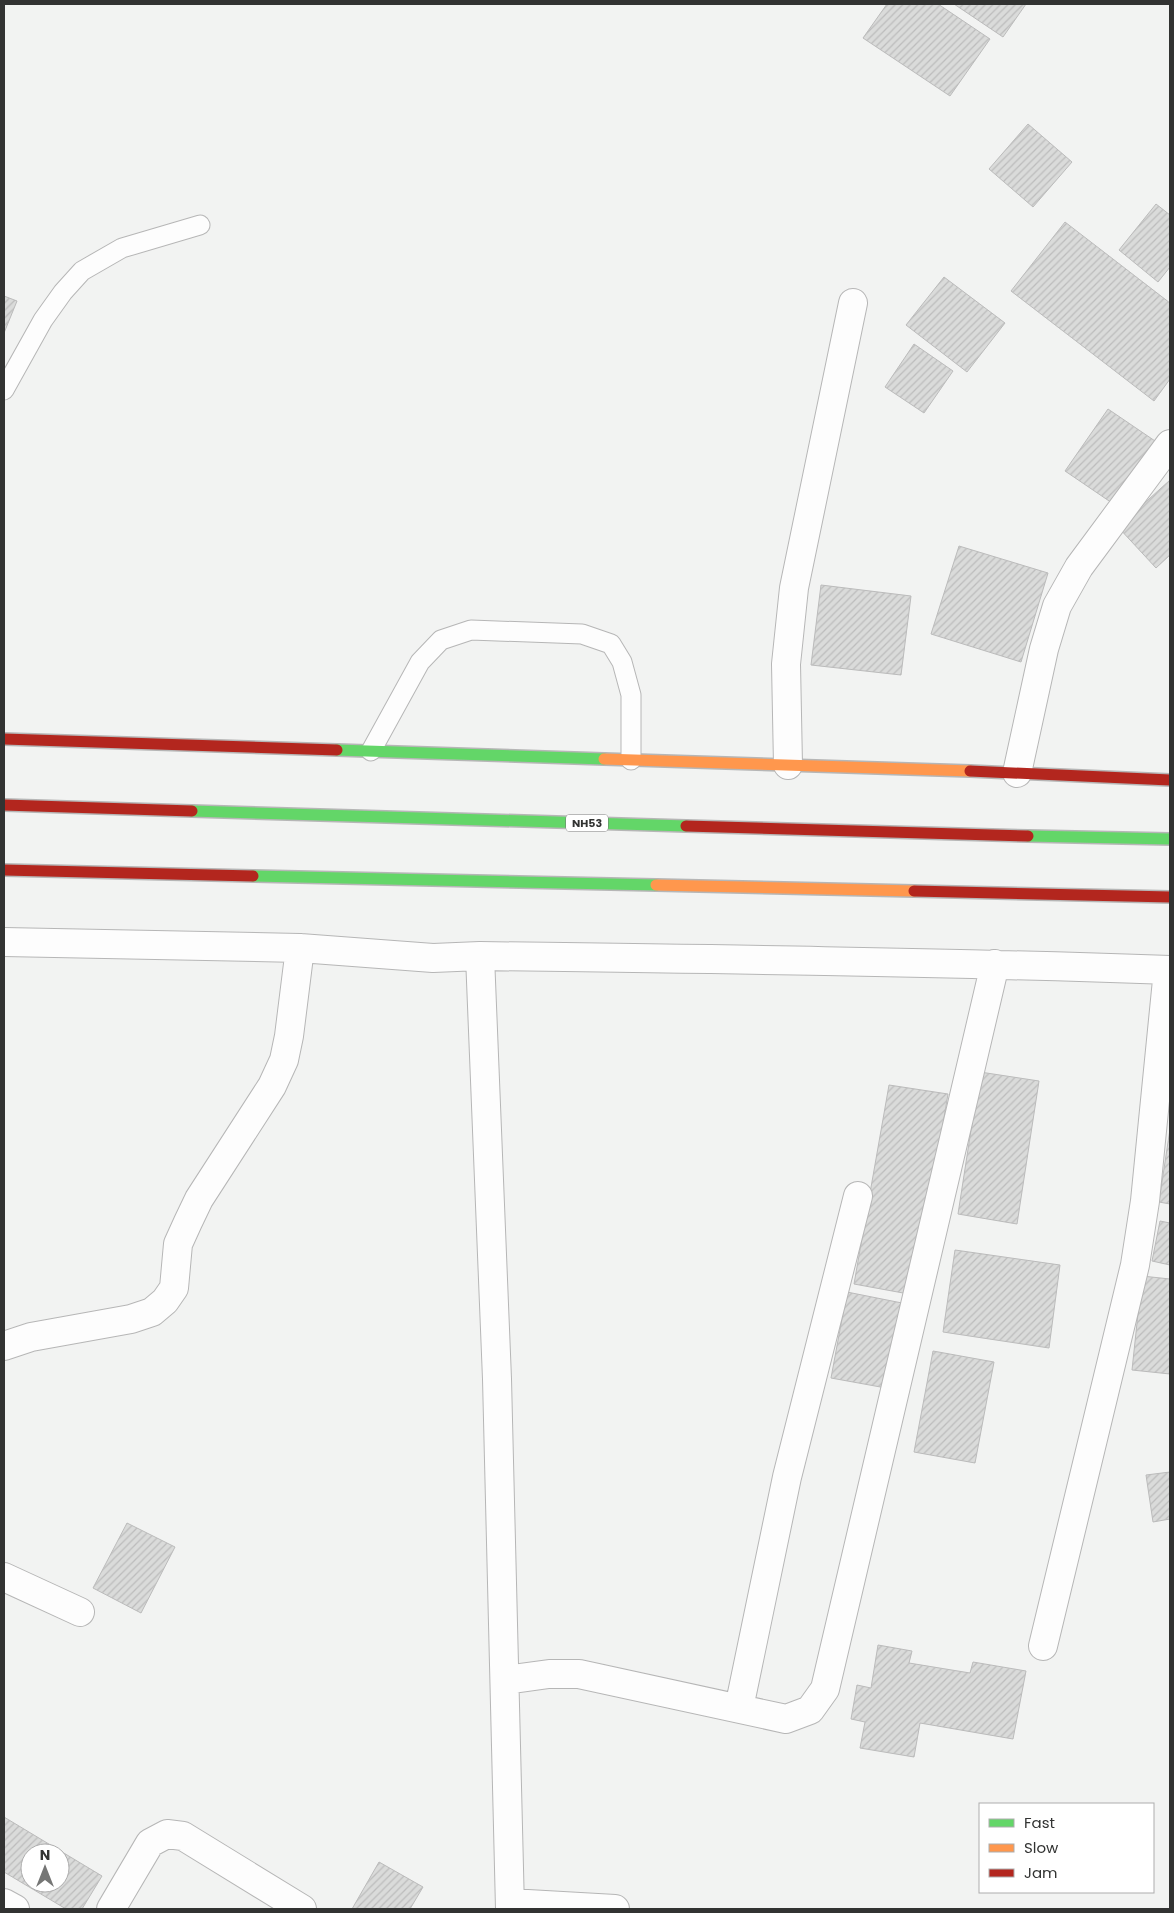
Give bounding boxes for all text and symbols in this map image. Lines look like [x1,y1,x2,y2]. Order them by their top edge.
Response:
road number: NH53 [566,814,608,831]
legend [979,1803,1154,1893]
text: Fast [1024,1812,1055,1833]
text: Slow [1024,1837,1059,1858]
north arrow [20,1843,70,1893]
text: N [40,1845,50,1865]
text: Jam [1024,1862,1058,1883]

